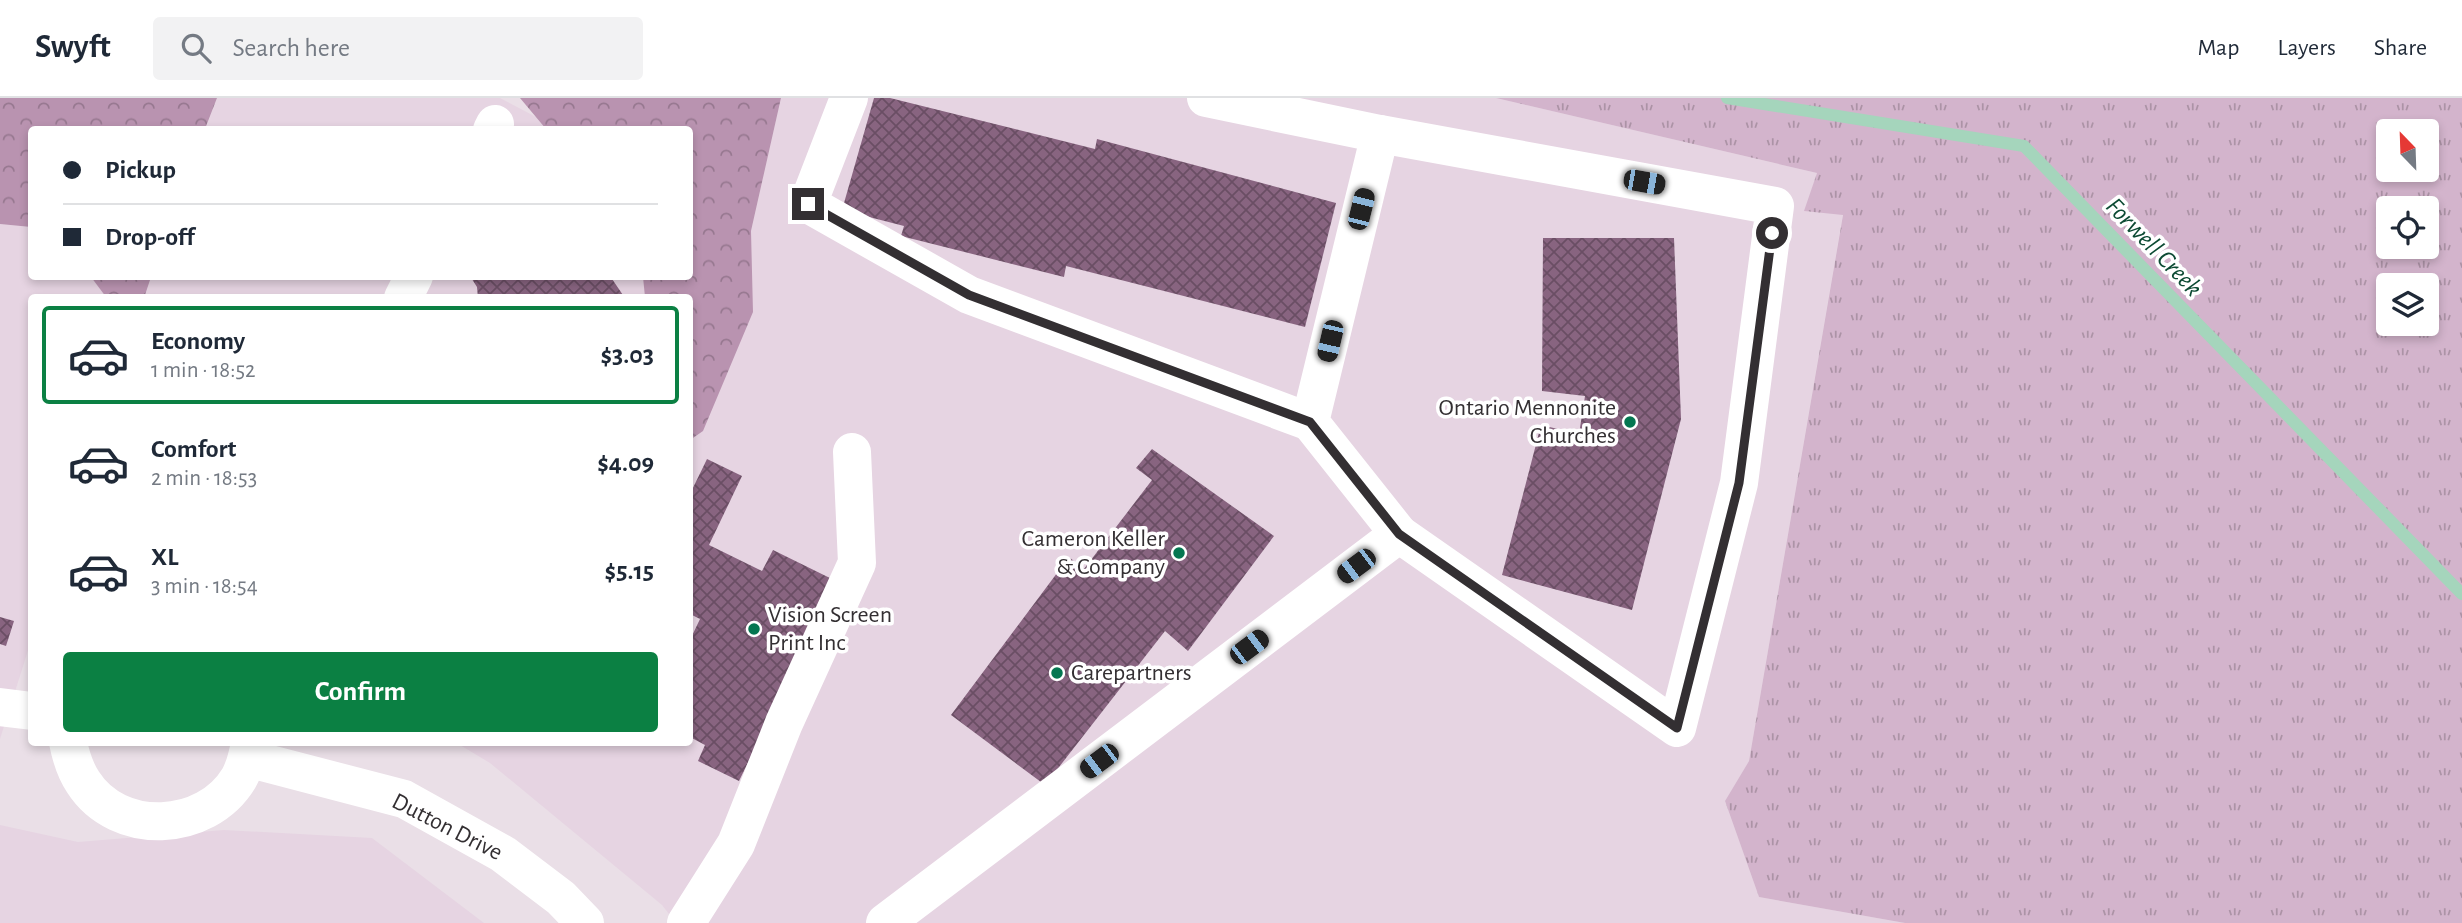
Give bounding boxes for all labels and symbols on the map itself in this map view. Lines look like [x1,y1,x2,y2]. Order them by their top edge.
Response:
north arrow [2376,119,2440,182]
car [1622,168,1667,196]
car [1346,186,1377,232]
route end [792,188,824,220]
water label: Forwell Creek [2101,193,2207,301]
route start [1756,217,1788,249]
car [1316,318,1345,364]
place label: Ontario Mennonite Churches [1438,396,1616,448]
marker: Ontario Mennonite Churches [1622,414,1638,430]
place label: Cameron Keller & Company [1021,527,1165,579]
marker: Cameron Keller & Company [1171,545,1187,561]
car [1333,545,1380,587]
place label: Vision Screen Print Inc [768,603,892,655]
marker: Vision Screen Print Inc [746,621,762,637]
car [1226,626,1273,668]
place label: Carepartners [1071,661,1192,685]
marker: Carepartners [1049,665,1065,681]
car [1076,740,1123,782]
street label: Dutton Drive [388,789,506,865]

